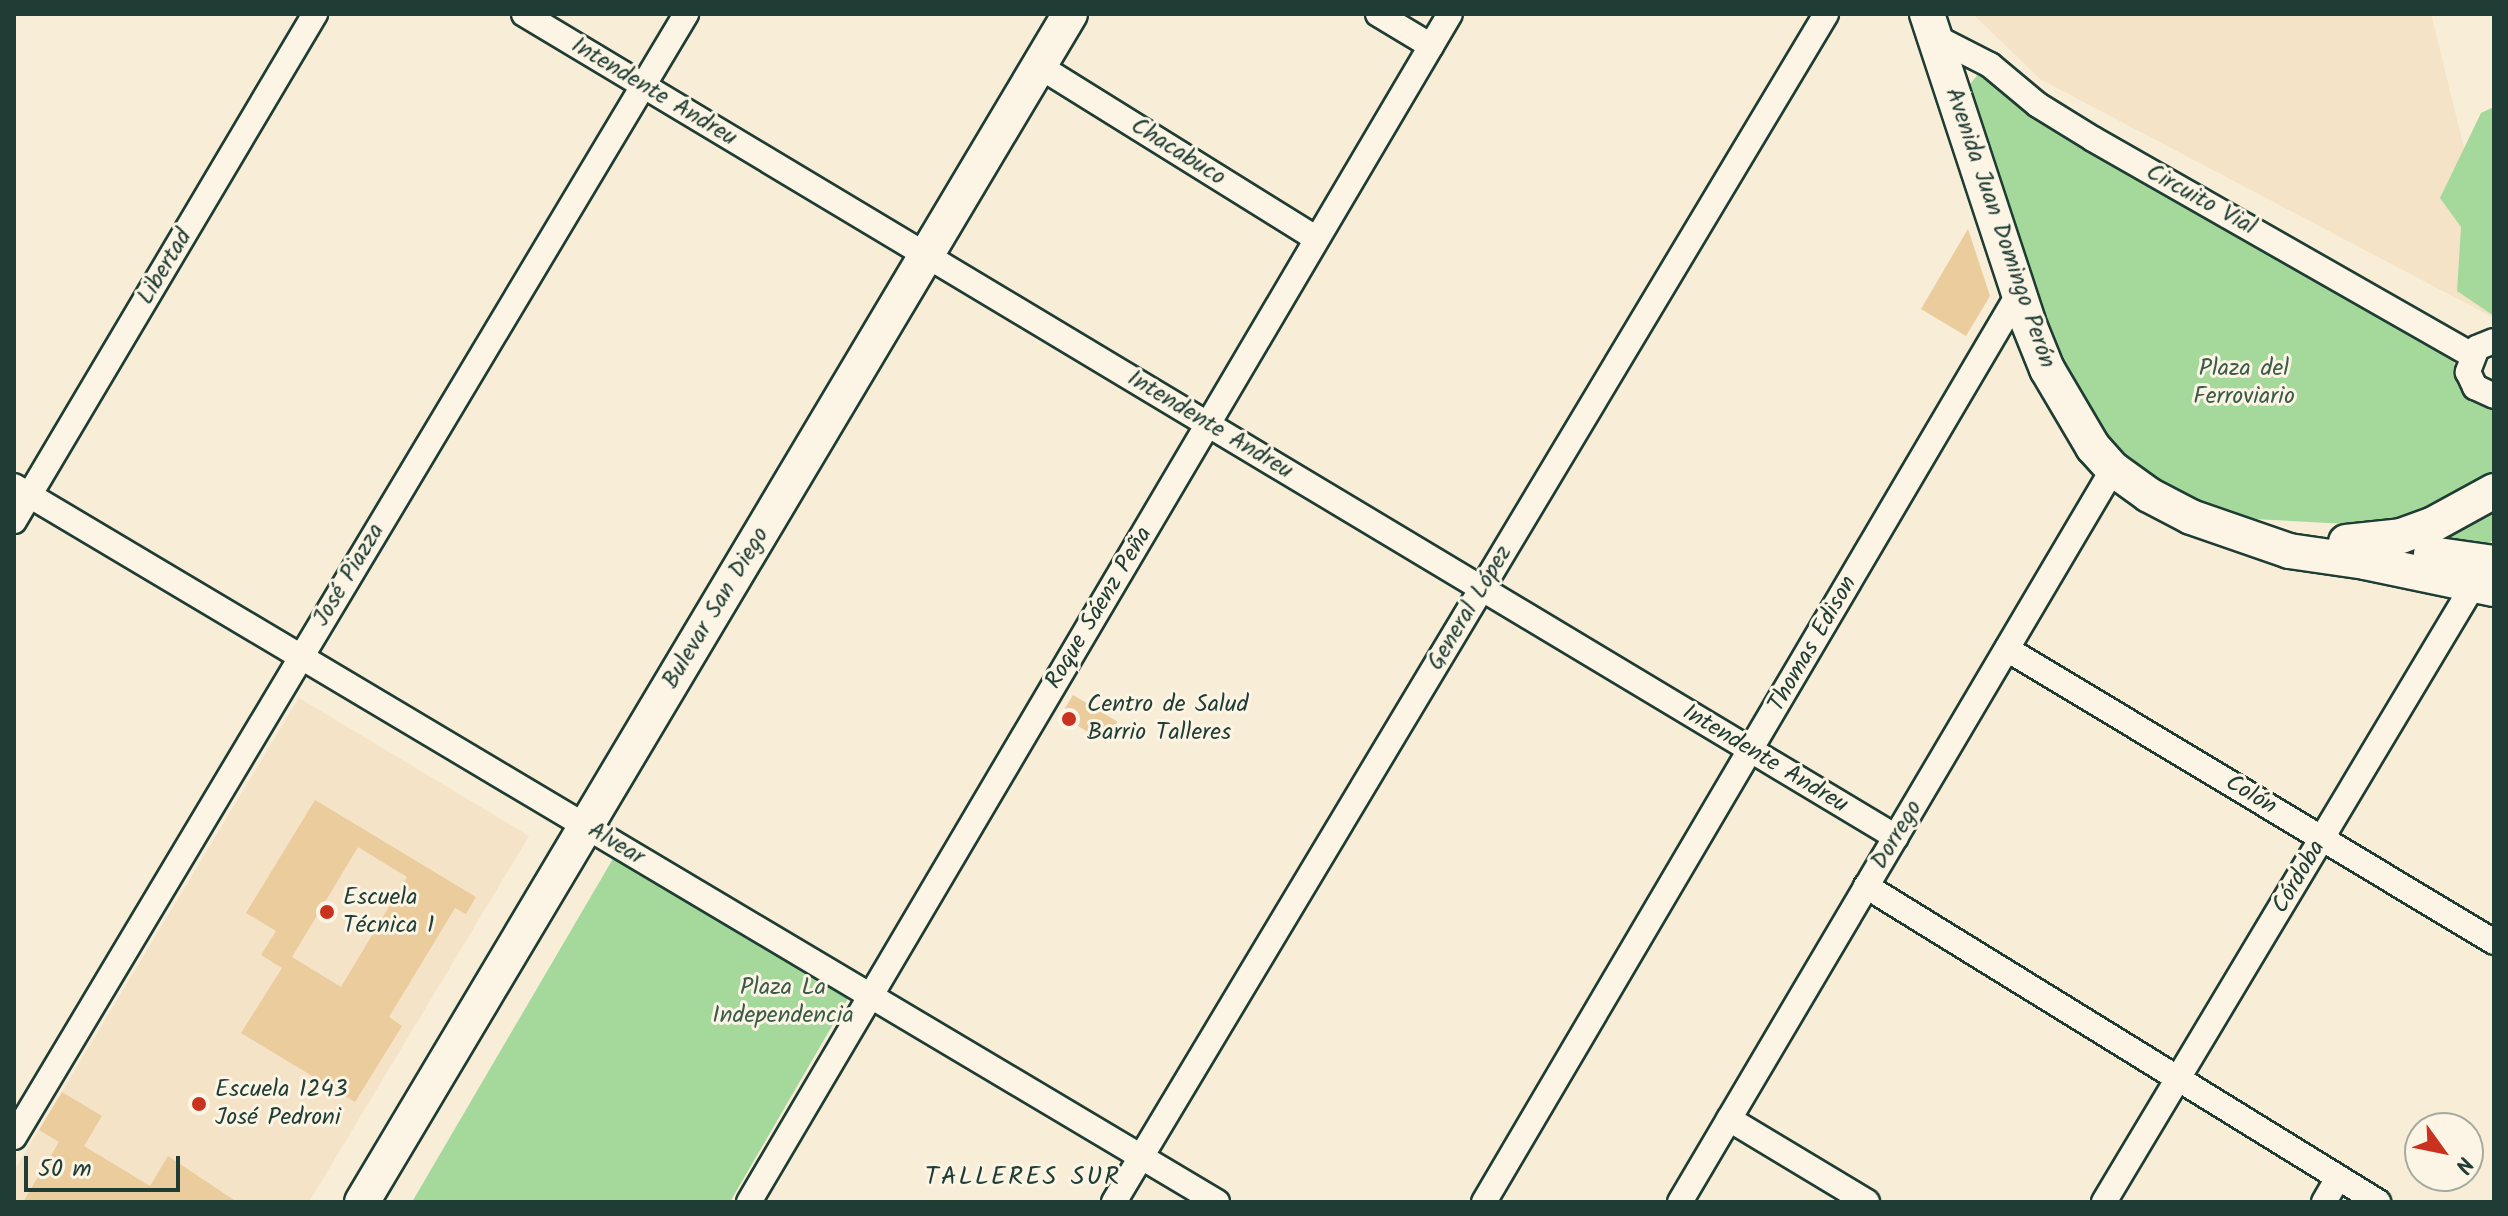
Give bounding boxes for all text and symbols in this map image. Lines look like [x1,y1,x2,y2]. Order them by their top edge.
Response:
street label: Intendente Andreu [566,31,742,153]
street label: Avenida Juan Domingo Perón [1938,84,2062,372]
street label: Chacabuco [1125,112,1231,192]
street label: Circuito Vial [2141,158,2261,242]
street label: Libertad [131,224,199,310]
park label: Plaza del Ferroviario [2193,355,2295,411]
street label: Intendente Andreu [1122,364,1298,486]
street label: José Piazza [307,518,391,632]
street label: Bulevar San Diego [656,522,776,694]
street label: Roque Sáenz Peña [1039,522,1159,694]
street label: General López [1421,540,1519,676]
street label: Thomas Edison [1762,571,1864,717]
place label: Centro de Salud Barrio Talleres [1087,691,1248,747]
street label: Intendente Andreu [1677,698,1853,820]
marker: Centro de Salud Barrio Talleres [1058,708,1080,730]
street label: Colón [2220,769,2282,821]
street label: Dorrego [1865,795,1929,875]
street label: Alvear [583,816,649,872]
street label: Córdoba [2266,835,2332,919]
place label: Escuela Técnica 1 [343,884,435,940]
marker: Escuela Técnica 1 [318,903,336,921]
park label: Plaza La Independencia [712,974,854,1030]
place label: Escuela 1243 José Pedroni [215,1076,347,1132]
marker: Escuela 1243 José Pedroni [190,1095,208,1113]
north arrow [2404,1112,2484,1192]
scale bar [28,1140,184,1190]
text: N [2444,1149,2481,1180]
text: 50 m [38,1150,92,1189]
district label: TALLERES SUR [925,1162,1121,1194]

